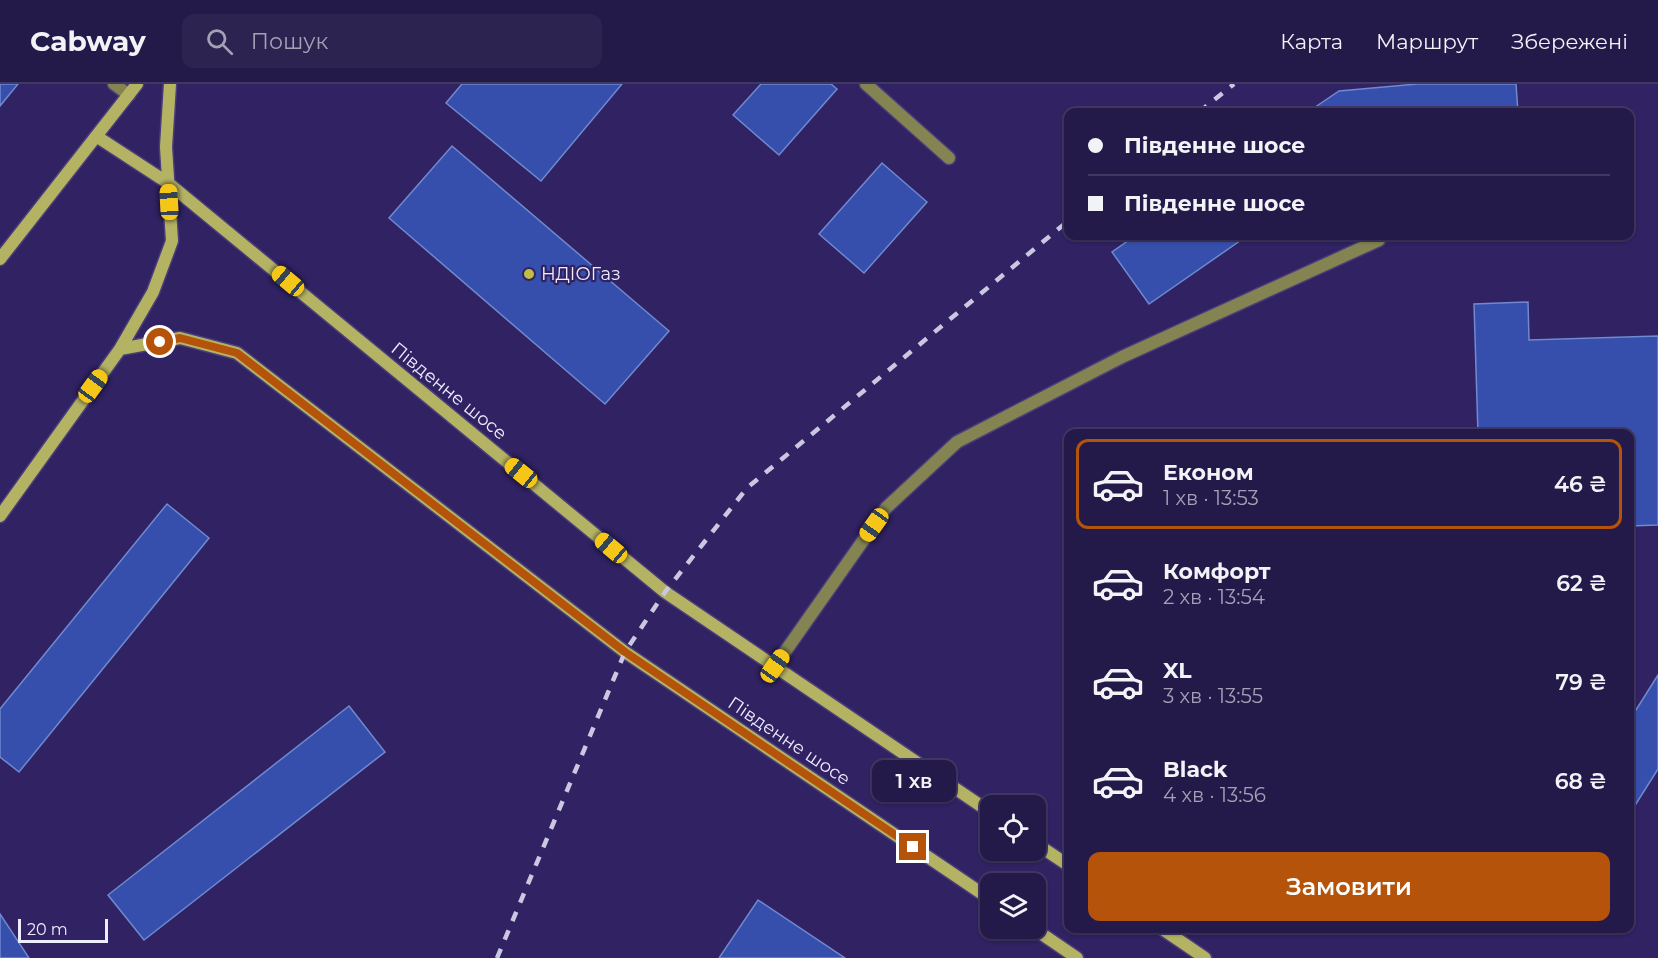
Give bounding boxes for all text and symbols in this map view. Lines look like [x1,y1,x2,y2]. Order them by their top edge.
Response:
search box [182,14,602,68]
text: Cabway [30,24,146,58]
icon: search [203,25,236,58]
text: Пошук [251,28,328,55]
text: Карта [1280,29,1343,54]
text: Маршрут [1376,29,1478,54]
text: Збережені [1511,29,1628,54]
text: Південне шосе [1124,132,1306,159]
car [159,184,179,220]
text: Південне шосе [1124,190,1306,217]
car [268,263,308,299]
place label: НДІОГаз [541,263,621,285]
marker: НДІОГаз [522,267,536,281]
route start [146,328,173,355]
street label: Південне шосе [387,337,511,445]
car [75,366,111,406]
car [501,455,541,491]
icon: car [1091,457,1145,511]
text: Економ [1163,459,1254,486]
text: 46 ₴ [1554,471,1607,498]
text: 1 хв · 13:53 [1163,486,1259,510]
car [856,505,892,545]
car [591,530,631,566]
icon: car [1091,556,1145,610]
text: Комфорт [1163,558,1271,585]
text: 62 ₴ [1556,570,1607,597]
text: 2 хв · 13:54 [1163,585,1265,609]
car [757,646,793,686]
icon: car [1091,655,1145,709]
text: XL [1163,657,1192,684]
text: 79 ₴ [1556,669,1607,696]
text: 3 хв · 13:55 [1163,684,1263,708]
street label: Південне шосе [724,692,854,790]
icon: car [1091,754,1145,808]
text: Black [1163,756,1227,783]
callout: 1 хв [871,760,955,802]
text: 68 ₴ [1555,768,1607,795]
text: 1 хв [896,769,932,793]
text: 4 хв · 13:56 [1163,783,1266,807]
map controls [980,795,1046,939]
button: locate [980,795,1046,861]
route end [899,833,926,860]
button: Замовити [1088,852,1610,921]
button: layers [980,873,1046,939]
scale bar [18,916,108,944]
text: 20 m [27,920,68,939]

